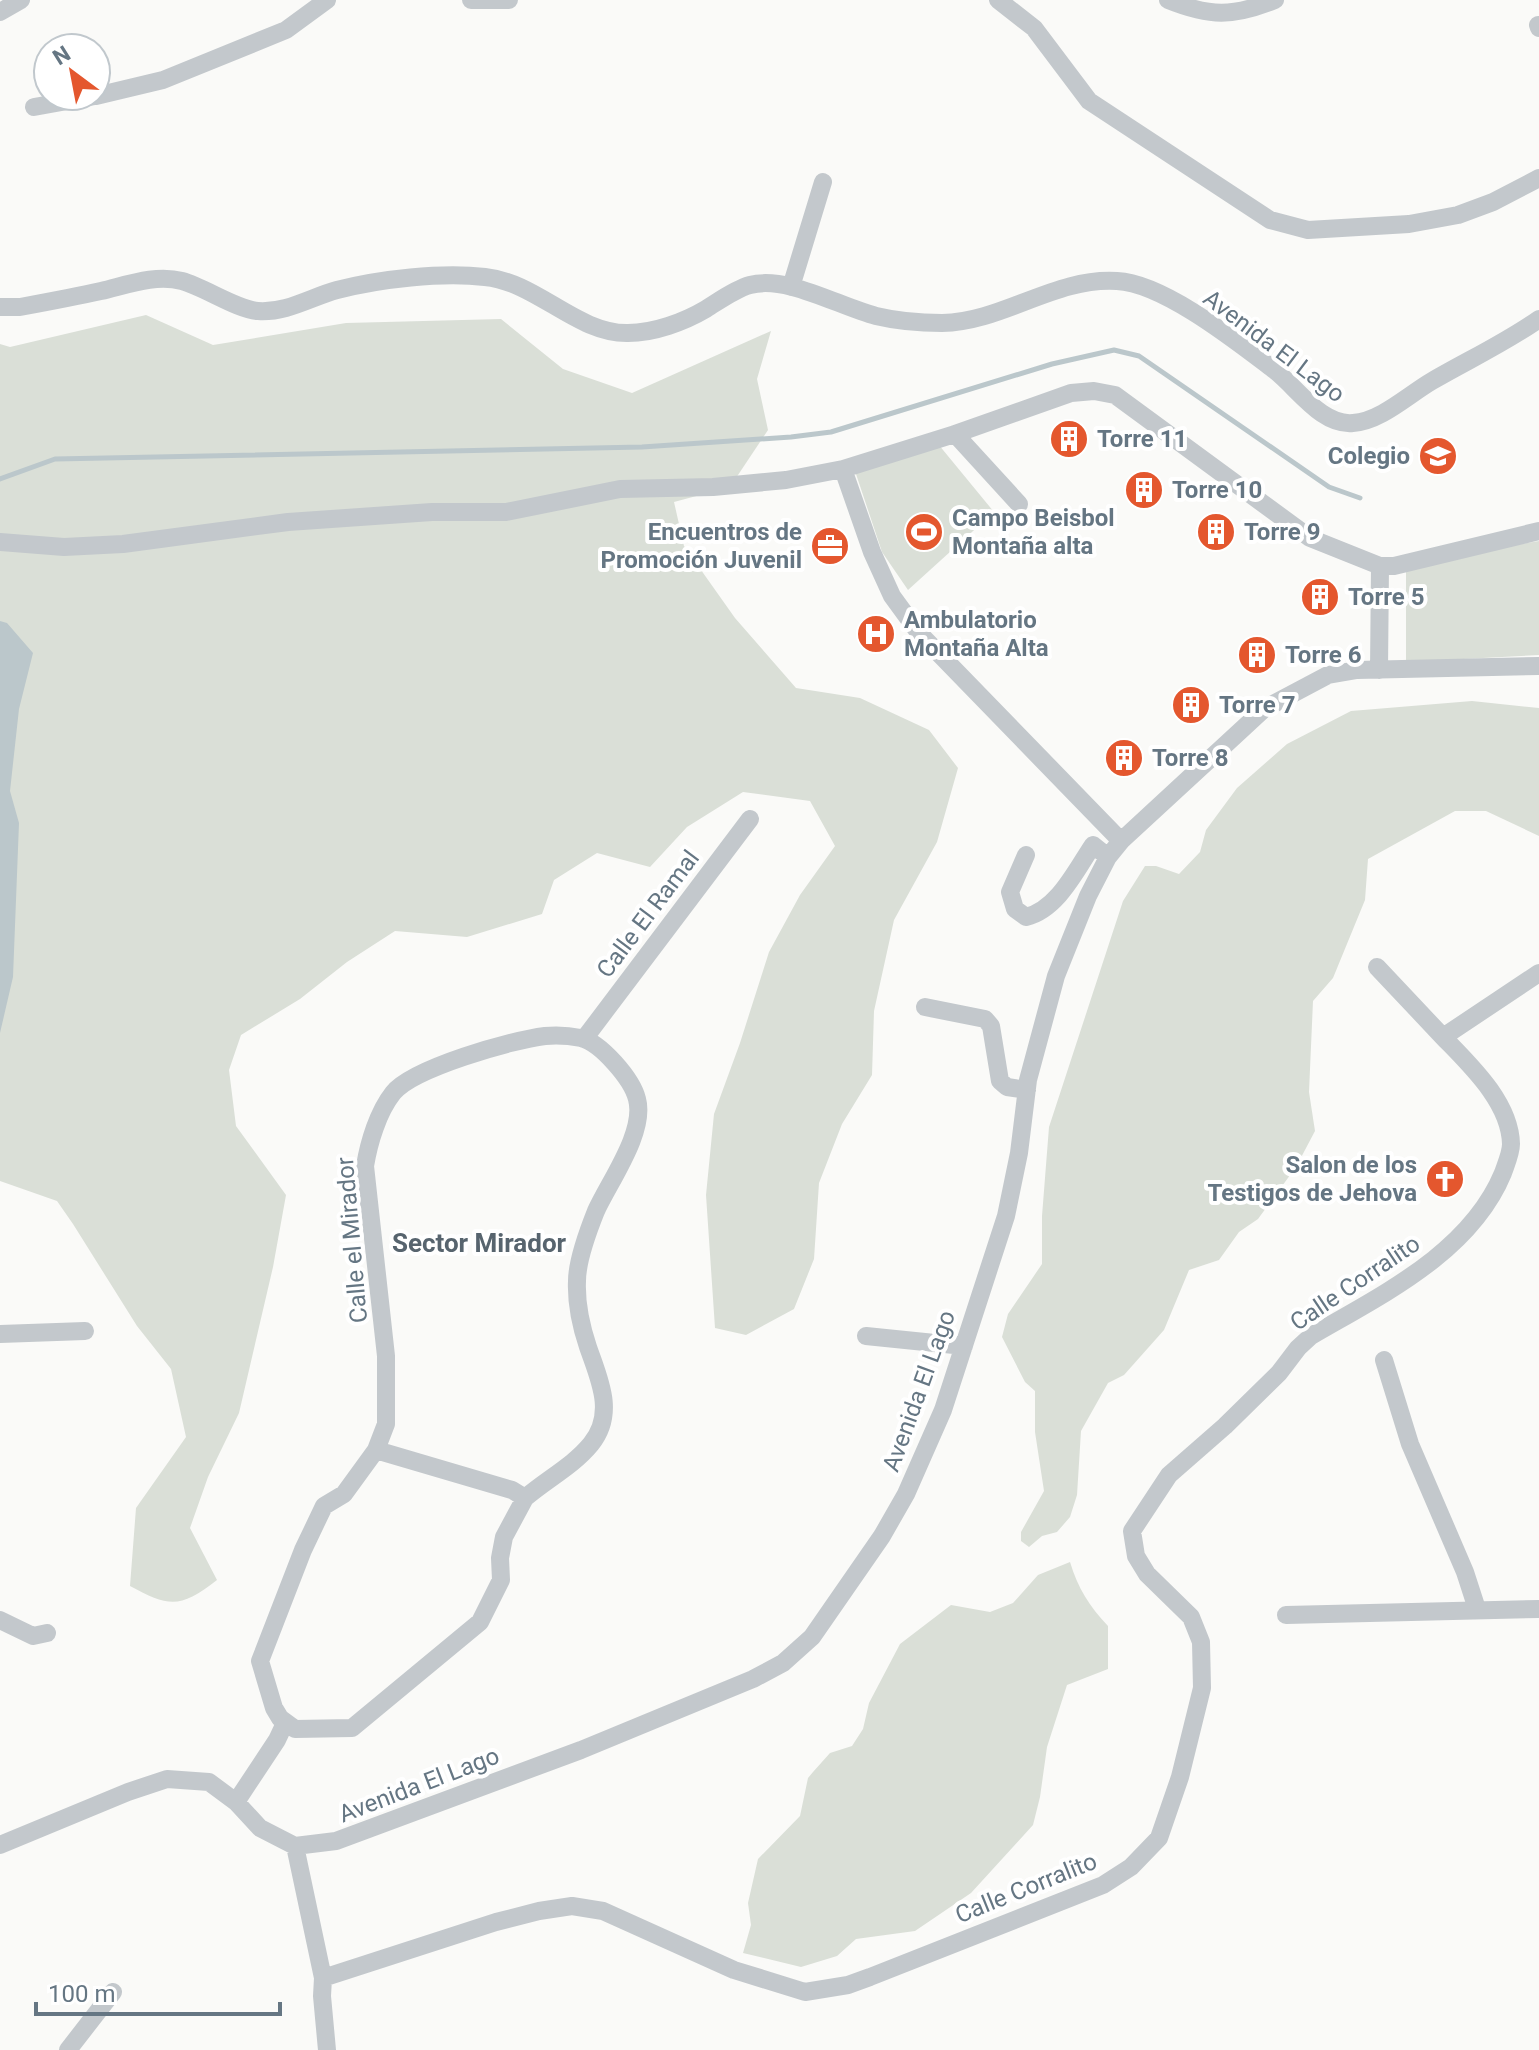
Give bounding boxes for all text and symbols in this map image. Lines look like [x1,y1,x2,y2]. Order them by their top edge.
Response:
north arrow [32,32,112,112]
text: N [48,41,75,70]
street label: Avenida El Lago [1198,284,1350,408]
building icon: Torre 11 [1048,418,1090,460]
place label: Torre 11 [1097,425,1187,453]
school or university icon: Colegio [1417,435,1459,477]
place label: Colegio [1328,442,1410,470]
building icon: Torre 10 [1123,469,1165,511]
place label: Torre 10 [1172,476,1262,504]
place label: Campo Beisbol Montaña alta [952,504,1115,560]
sports icon: Campo Beisbol Montaña alta [903,511,945,553]
building icon: Torre 9 [1195,511,1237,553]
place label: Encuentros de Promoción Juvenil [600,518,802,574]
place label: Torre 9 [1244,518,1320,546]
office icon: Encuentros de Promoción Juvenil [809,525,851,567]
building icon: Torre 5 [1299,576,1341,618]
place label: Torre 5 [1348,583,1424,611]
place label: Ambulatorio Montaña Alta [904,606,1049,662]
hospital icon: Ambulatorio Montaña Alta [855,613,897,655]
building icon: Torre 6 [1236,634,1278,676]
place label: Torre 6 [1285,641,1361,669]
building icon: Torre 7 [1170,684,1212,726]
place label: Torre 7 [1219,691,1295,719]
building icon: Torre 8 [1103,737,1145,779]
place label: Torre 8 [1152,744,1228,772]
street label: Calle El Ramal [591,845,705,983]
place label: Salon de los Testigos de Jehova [1207,1151,1417,1207]
street label: Calle el Mirador [331,1156,373,1324]
church icon: Salon de los Testigos de Jehova [1424,1158,1466,1200]
district label: Sector Mirador [392,1228,567,1258]
street label: Calle Corralito [1285,1229,1425,1337]
street label: Avenida El Lago [877,1307,961,1475]
street label: Avenida El Lago [335,1742,503,1828]
street label: Calle Corralito [951,1847,1101,1929]
scale bar [36,1966,280,2016]
text: 100 m [48,1980,115,2008]

